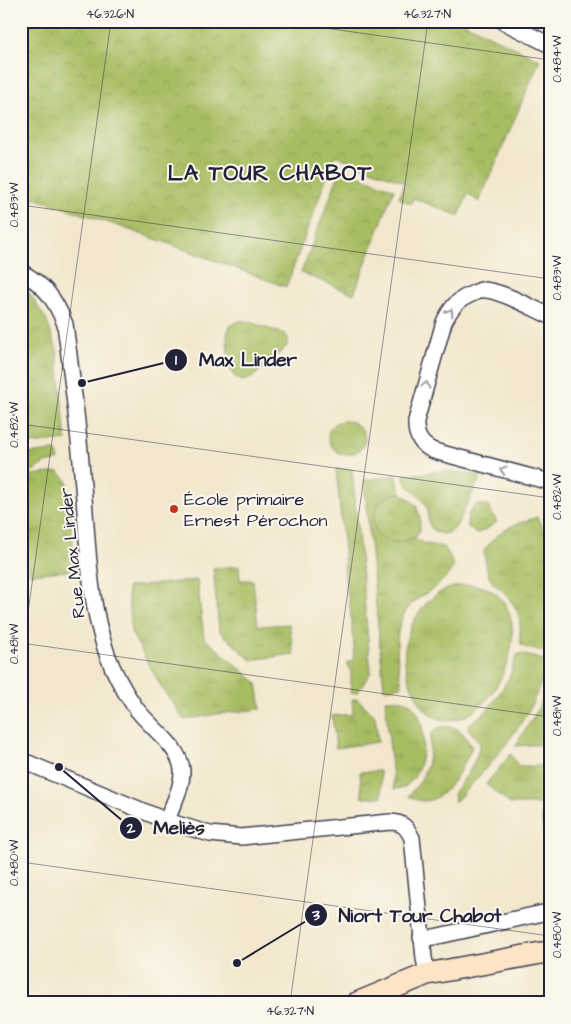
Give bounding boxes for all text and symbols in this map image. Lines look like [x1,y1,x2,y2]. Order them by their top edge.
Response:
text: 46.326°N [86,6,134,23]
text: 46.327°N [403,6,451,23]
text: 0.484°W [549,35,566,83]
district label: LA TOUR CHABOT [168,158,373,189]
text: 0.483°W [6,182,23,228]
text: 0.483°W [549,255,566,301]
one-way arrow [444,308,453,318]
callout: Max Linder [164,343,307,377]
text: Max Linder [199,347,298,374]
text: 1 [175,350,177,371]
one-way arrow [421,381,431,389]
text: 0.482°W [6,401,23,448]
one-way arrow [499,465,507,475]
text: 0.482°W [549,473,566,520]
street label: Rue Max Linder [53,486,92,620]
place label: École primaire Ernest Pérochon [184,487,328,533]
marker: École primaire Ernest Pérochon [168,503,180,515]
text: 0.481°W [6,623,23,664]
text: 0.481°W [549,695,566,736]
callout: Meliès [118,811,215,845]
text: Meliès [153,815,205,842]
text: 2 [126,818,136,839]
text: 0.480°W [6,839,23,886]
callout: Niort Tour Chabot [304,898,512,932]
text: Niort Tour Chabot [338,903,502,930]
text: 3 [311,905,320,926]
text: 0.480°W [549,911,566,958]
text: 46.327°N [266,1003,314,1020]

